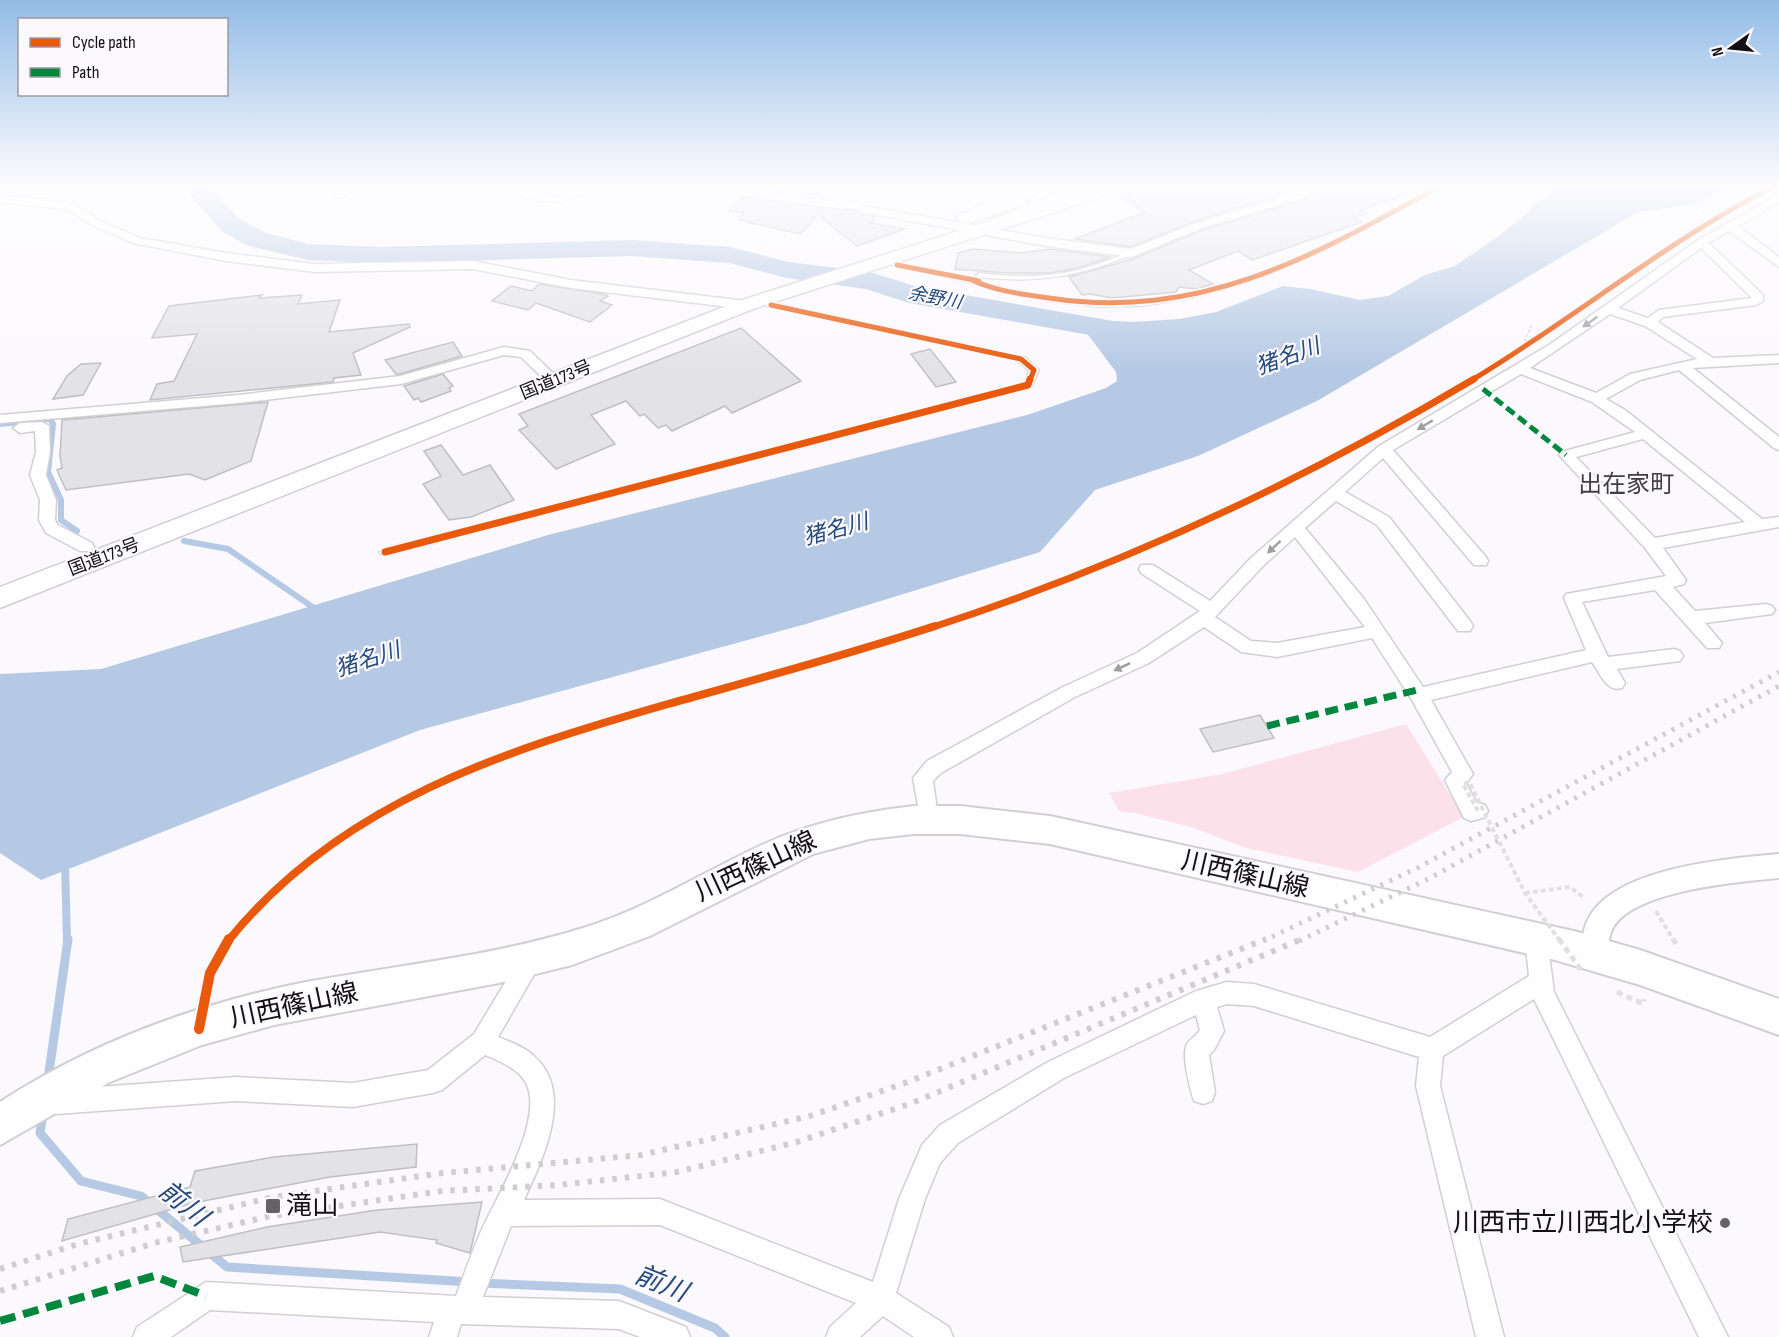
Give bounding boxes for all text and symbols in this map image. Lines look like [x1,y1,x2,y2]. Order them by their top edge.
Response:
legend [18,18,228,96]
north arrow [1701,18,1761,78]
text: Cycle path [72,32,136,53]
text: N [1708,45,1728,58]
text: Path [72,62,100,83]
water label: 余野川 [906,283,965,314]
one-way arrow [1583,316,1599,328]
water label: 猪名川 [1252,332,1325,381]
street label: 国道173号 [517,356,595,404]
one-way arrow [1417,419,1433,430]
district label: 出在家町 [1578,470,1674,499]
water label: 猪名川 [801,508,873,552]
street label: 国道173号 [65,534,143,580]
one-way arrow [1266,540,1281,554]
water label: 猪名川 [332,636,405,683]
one-way arrow [1114,663,1131,672]
street label: 川西篠山線 [691,825,821,909]
street label: 川西篠山線 [1178,845,1312,905]
street label: 川西篠山線 [227,977,361,1035]
water label: 前川 [152,1175,216,1235]
place label: 滝山 [286,1191,338,1222]
marker: 滝山 [264,1197,282,1215]
place label: 川西市立川西北小学校 [1453,1208,1713,1239]
marker: 川西市立川西北小学校 [1718,1216,1732,1230]
water label: 前川 [630,1259,695,1310]

